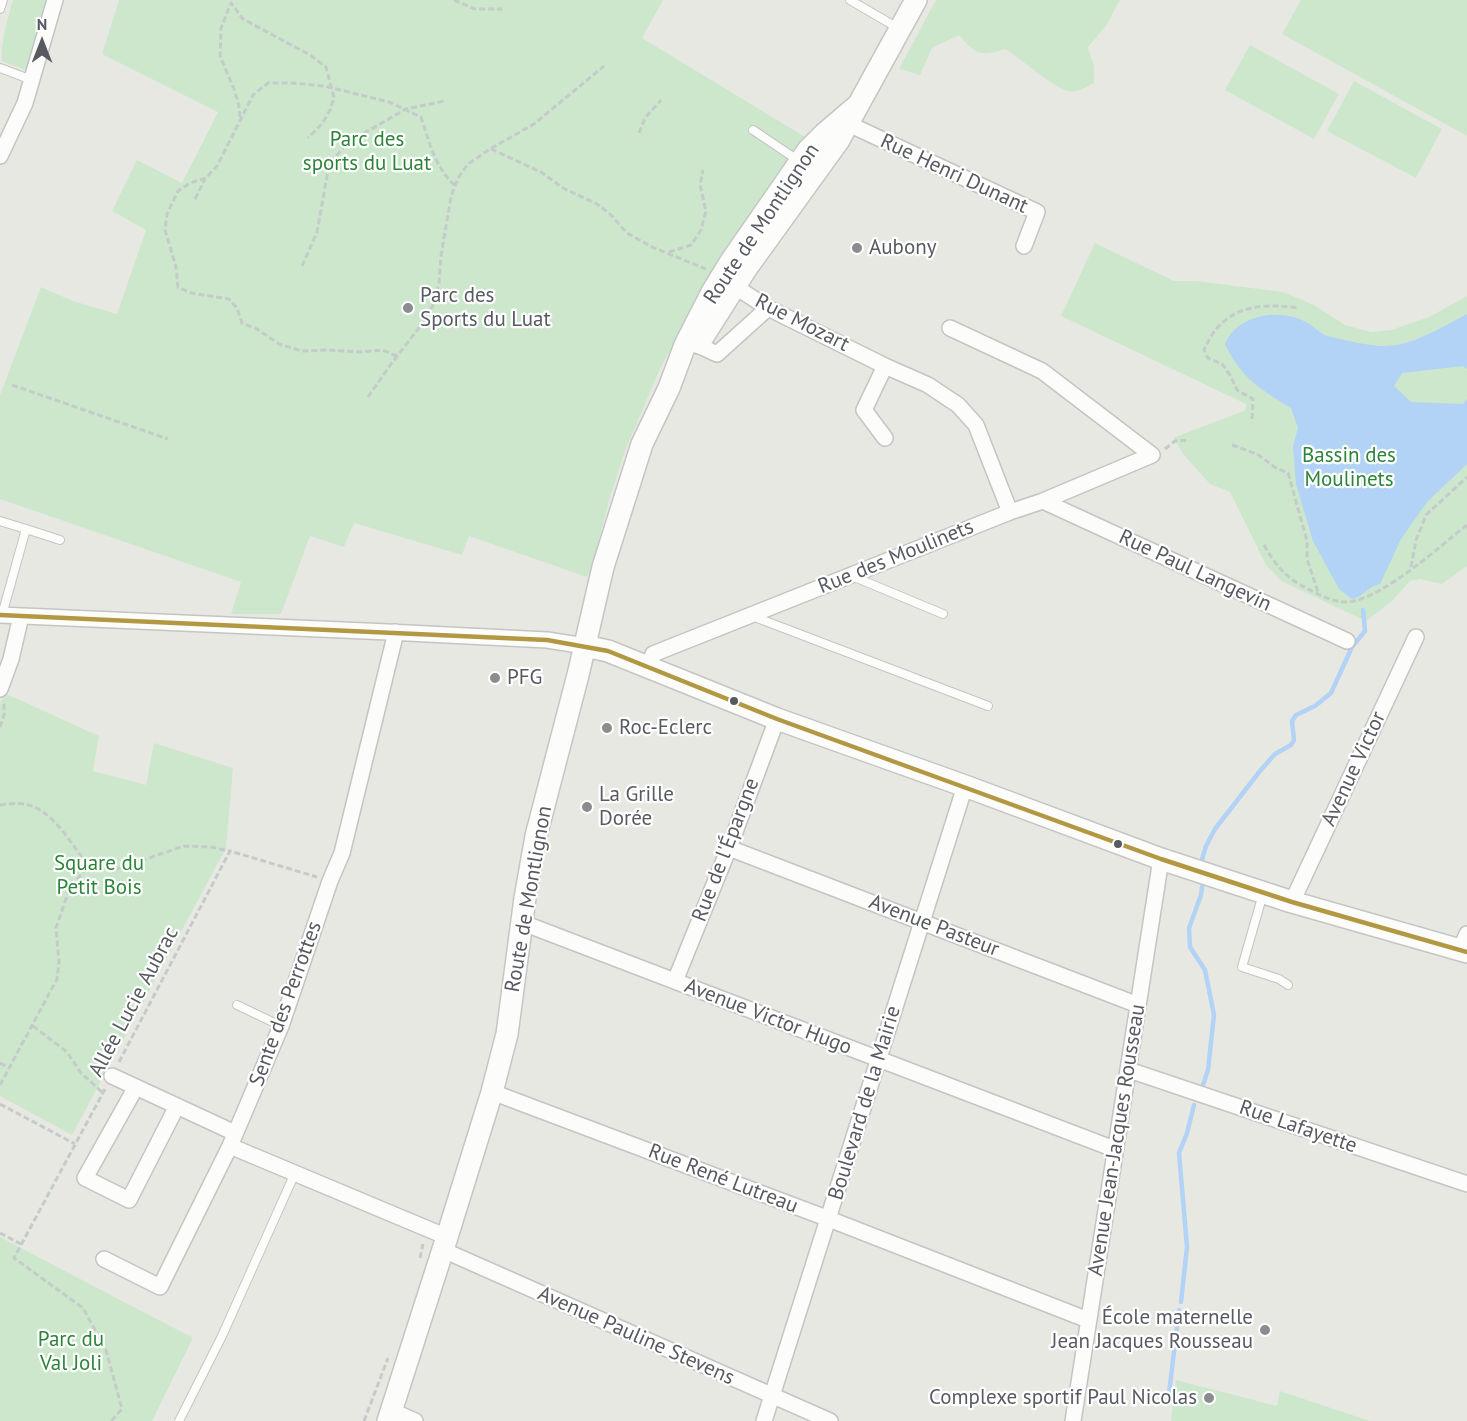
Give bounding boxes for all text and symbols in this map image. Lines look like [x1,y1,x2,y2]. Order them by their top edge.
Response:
north arrow [12,12,72,72]
text: N [37,14,47,34]
park label: Parc des sports du Luat [303,127,431,177]
street label: Rue Henri Dunant [876,129,1032,219]
street label: Route de Montlignon [699,139,825,309]
place label: Aubony [869,235,936,261]
marker: Aubony [850,241,864,255]
place label: Parc des Sports du Luat [420,283,551,333]
street label: Rue Mozart [751,289,853,357]
marker: Parc des Sports du Luat [401,301,415,315]
park label: Bassin des Moulinets [1302,443,1396,493]
street label: Rue des Moulinets [815,514,977,600]
street label: Rue Paul Langevin [1115,525,1275,617]
place label: PFG [507,665,542,691]
marker: PFG [488,671,502,685]
unlabelled marker [728,695,740,707]
street label: Avenue Victor [1316,708,1392,830]
place label: Roc-Eclerc [619,715,712,741]
marker: Roc-Eclerc [600,721,614,735]
street label: Rue de l'Épargne [687,775,765,925]
place label: La Grille Dorée [599,782,674,832]
marker: La Grille Dorée [580,800,594,814]
street label: Route de Montlignon [500,804,558,994]
unlabelled marker [1112,838,1124,850]
park label: Square du Petit Bois [54,851,144,901]
street label: Avenue Pasteur [865,890,1003,962]
street label: Sente des Perrottes [244,918,328,1090]
street label: Allée Lucie Aubrac [84,923,184,1081]
street label: Avenue Victor Hugo [681,974,855,1060]
street label: Avenue Jean-Jacques Rousseau [1083,1002,1151,1278]
street label: Boulevard de la Mairie [823,1003,907,1203]
street label: Rue Lafayette [1236,1095,1360,1159]
street label: Rue René Lutreau [645,1139,801,1219]
street label: Avenue Pauline Stevens [534,1281,738,1391]
place label: École maternelle Jean Jacques Rousseau [1051,1305,1253,1355]
marker: École maternelle Jean Jacques Rousseau [1258,1323,1272,1337]
park label: Parc du Val Joli [38,1327,104,1377]
place label: Complexe sportif Paul Nicolas [929,1385,1197,1411]
marker: Complexe sportif Paul Nicolas [1202,1391,1216,1405]

